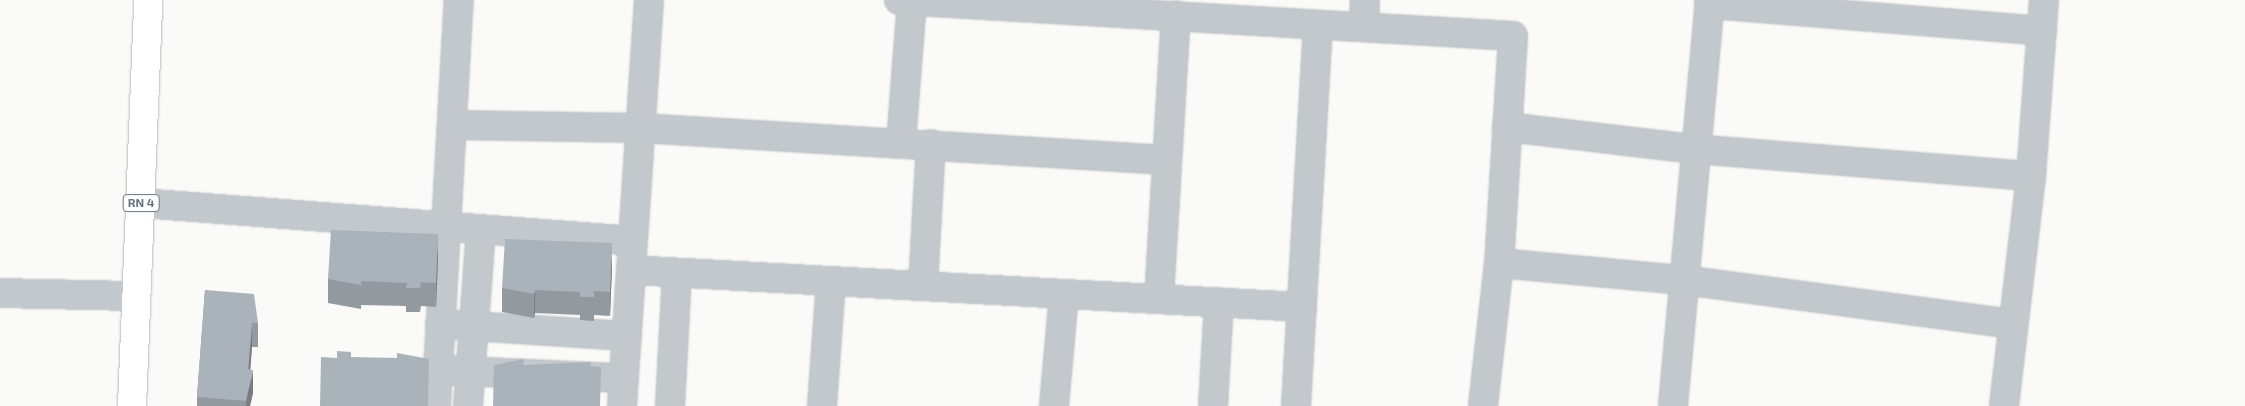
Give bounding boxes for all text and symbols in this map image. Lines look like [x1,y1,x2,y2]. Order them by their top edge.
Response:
road number: RN 4 [122,194,160,212]

